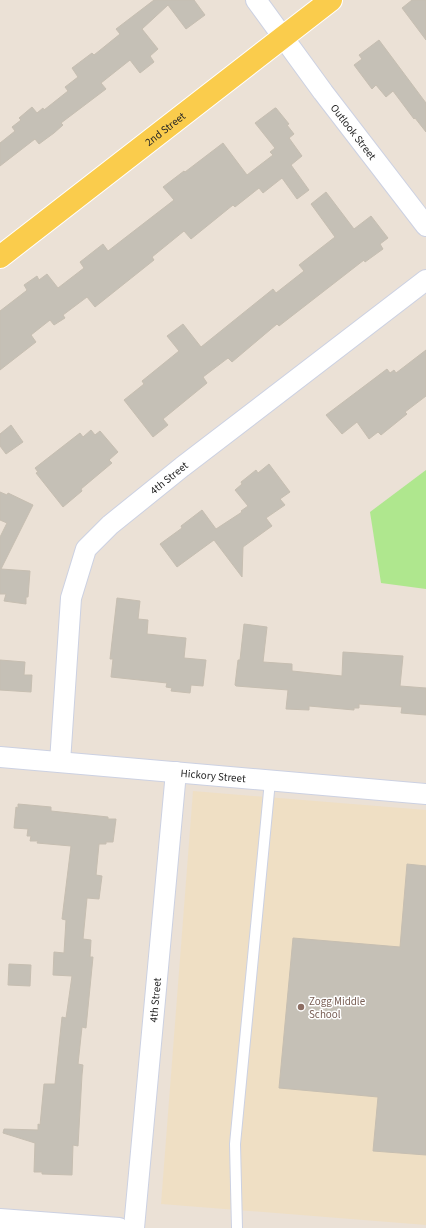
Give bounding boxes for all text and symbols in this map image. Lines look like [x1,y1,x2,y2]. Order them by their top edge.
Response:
street label: Outlook Street [327,101,380,163]
street label: 2nd Street [142,108,189,149]
street label: 4th Street [147,458,191,498]
street label: Hickory Street [180,765,247,786]
street label: 4th Street [145,977,165,1023]
place label: Zogg Middle School [309,994,366,1022]
marker: Zogg Middle School [296,1002,306,1012]

